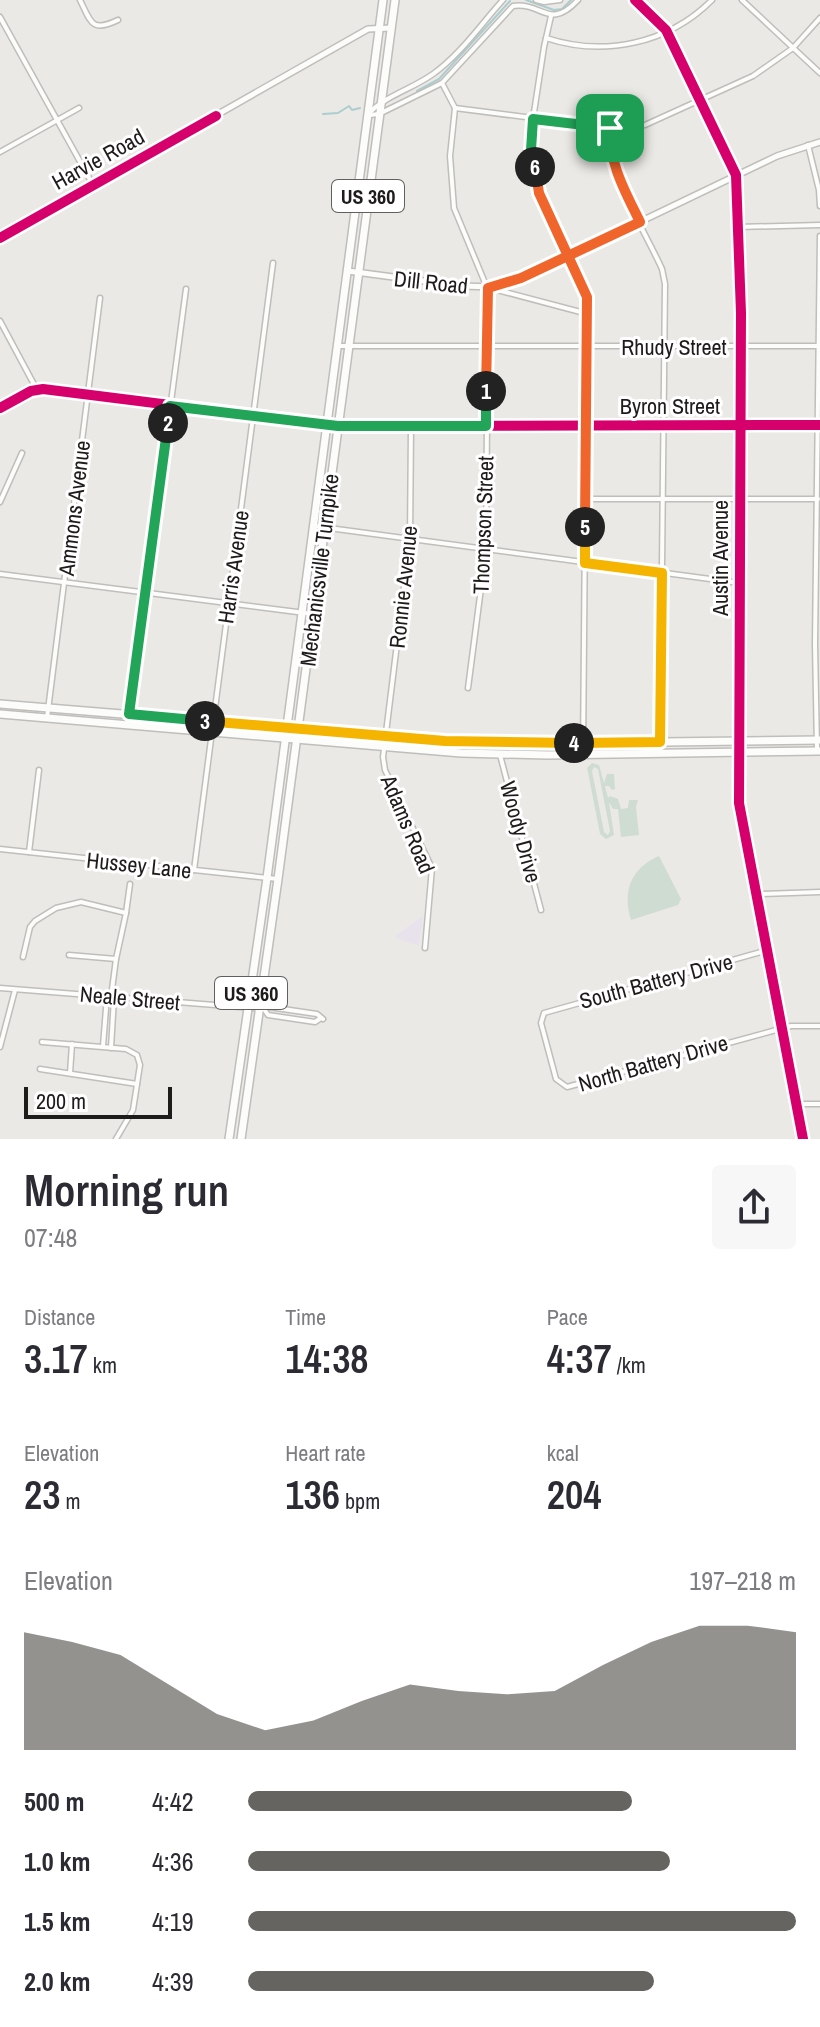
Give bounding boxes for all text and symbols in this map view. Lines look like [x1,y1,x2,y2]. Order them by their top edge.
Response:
pin [576,94,644,162]
icon: arrive [588,106,632,150]
street label: Harvie Road [46,121,150,197]
pin: 6 [515,147,555,187]
text: 6 [530,152,540,182]
road number: US 360 [332,180,404,212]
street label: Dill Road [393,263,469,301]
street label: Rhudy Street [621,332,727,362]
pin: 1 [466,371,506,411]
text: 1 [481,376,491,406]
street label: Byron Street [620,391,720,421]
pin: 2 [148,403,188,443]
text: 2 [163,408,173,438]
street label: Ammons Avenue [51,439,97,578]
street label: Thompson Street [466,455,500,595]
street label: Mechanicsville Turnpike [292,472,346,668]
street label: Austin Avenue [705,500,735,617]
pin: 5 [565,507,605,547]
street label: Harris Avenue [210,508,256,626]
text: 5 [580,512,590,542]
street label: Ronnie Avenue [382,524,424,650]
pin: 3 [185,701,225,741]
text: 3 [200,706,210,736]
pin: 4 [554,723,594,763]
text: 4 [569,728,579,758]
street label: Adams Road [373,769,442,878]
street label: Woody Drive [493,778,549,886]
street label: Hussey Lane [85,845,193,885]
street label: South Battery Drive [576,946,736,1016]
road number: US 360 [215,977,287,1009]
street label: Neale Street [79,979,181,1017]
street label: North Battery Drive [575,1027,731,1099]
scale bar [24,1083,172,1119]
text: 200 m [36,1086,86,1116]
text: Morning run [24,1160,229,1220]
button: share [712,1165,796,1249]
text: 07:48 [24,1220,77,1255]
text: Distance [24,1302,95,1332]
text: Time [285,1302,326,1332]
text: Pace [547,1302,588,1332]
text: 3.17 [24,1332,88,1385]
text: 14:38 [285,1332,369,1385]
text: 4:37 [547,1332,612,1385]
text: km [88,1350,117,1380]
text: /km [612,1350,646,1380]
text: Elevation [24,1438,99,1468]
text: Heart rate [285,1438,366,1468]
text: kcal [547,1438,579,1468]
text: 23 [24,1468,60,1521]
text: 136 [285,1468,340,1521]
text: 204 [547,1468,601,1521]
text: m [60,1486,81,1516]
text: bpm [340,1486,380,1516]
text: Elevation [24,1563,113,1598]
text: 197–218 m [689,1563,796,1598]
text: 500 m [24,1784,84,1819]
text: 4:42 [152,1784,194,1819]
text: 1.0 km [24,1844,90,1879]
text: 4:36 [152,1844,194,1879]
text: 1.5 km [24,1904,90,1939]
text: 4:19 [152,1904,194,1939]
text: 2.0 km [24,1964,90,1999]
text: 4:39 [152,1964,194,1999]

